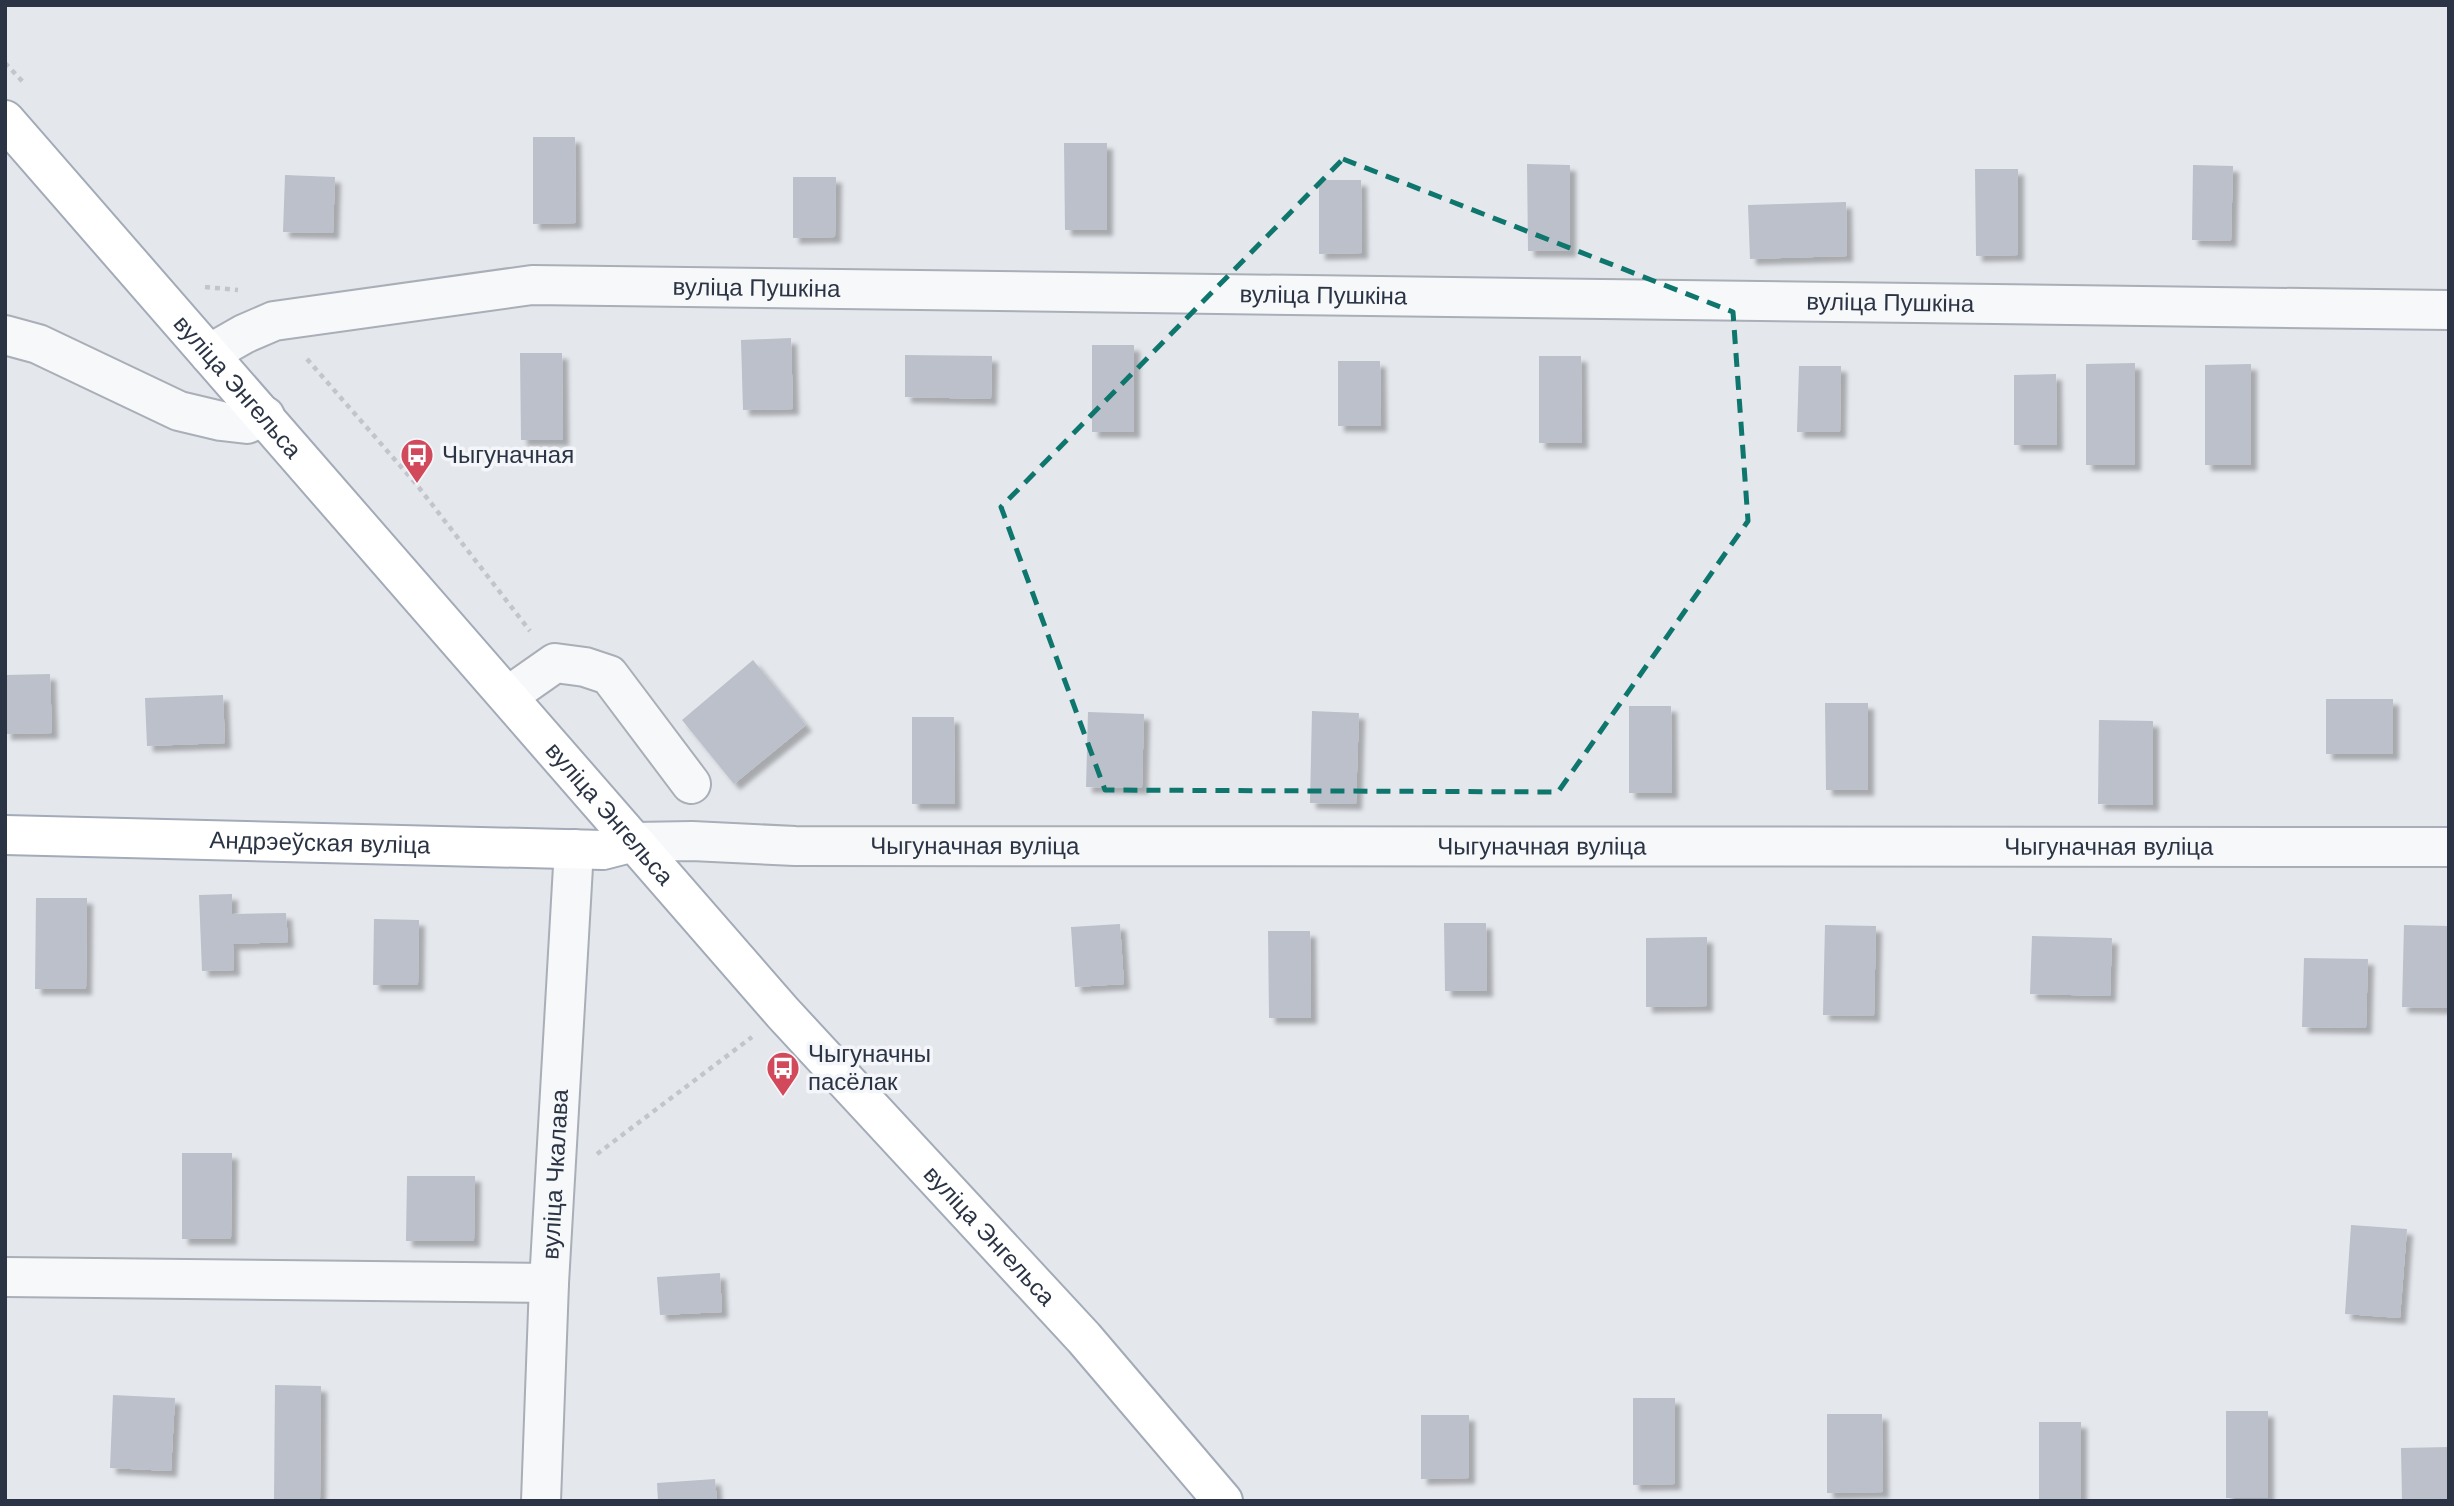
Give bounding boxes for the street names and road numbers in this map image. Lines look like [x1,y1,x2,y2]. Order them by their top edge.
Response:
street label: вуліца Пушкіна [672,273,841,302]
street label: вуліца Пушкіна [1239,280,1408,309]
street label: вуліца Пушкіна [1806,288,1975,317]
street label: вуліца Энгельса [169,310,308,464]
street label: вуліца Энгельса [540,737,679,891]
street label: Андрэеўская вуліца [209,826,431,859]
street label: Чыгуначная вуліца [870,832,1080,859]
street label: Чыгуначная вуліца [1437,832,1647,860]
street label: Чыгуначная вуліца [2004,833,2214,860]
street label: вуліца Чкалава [536,1088,573,1260]
street label: вуліца Энгельса [919,1160,1061,1311]

